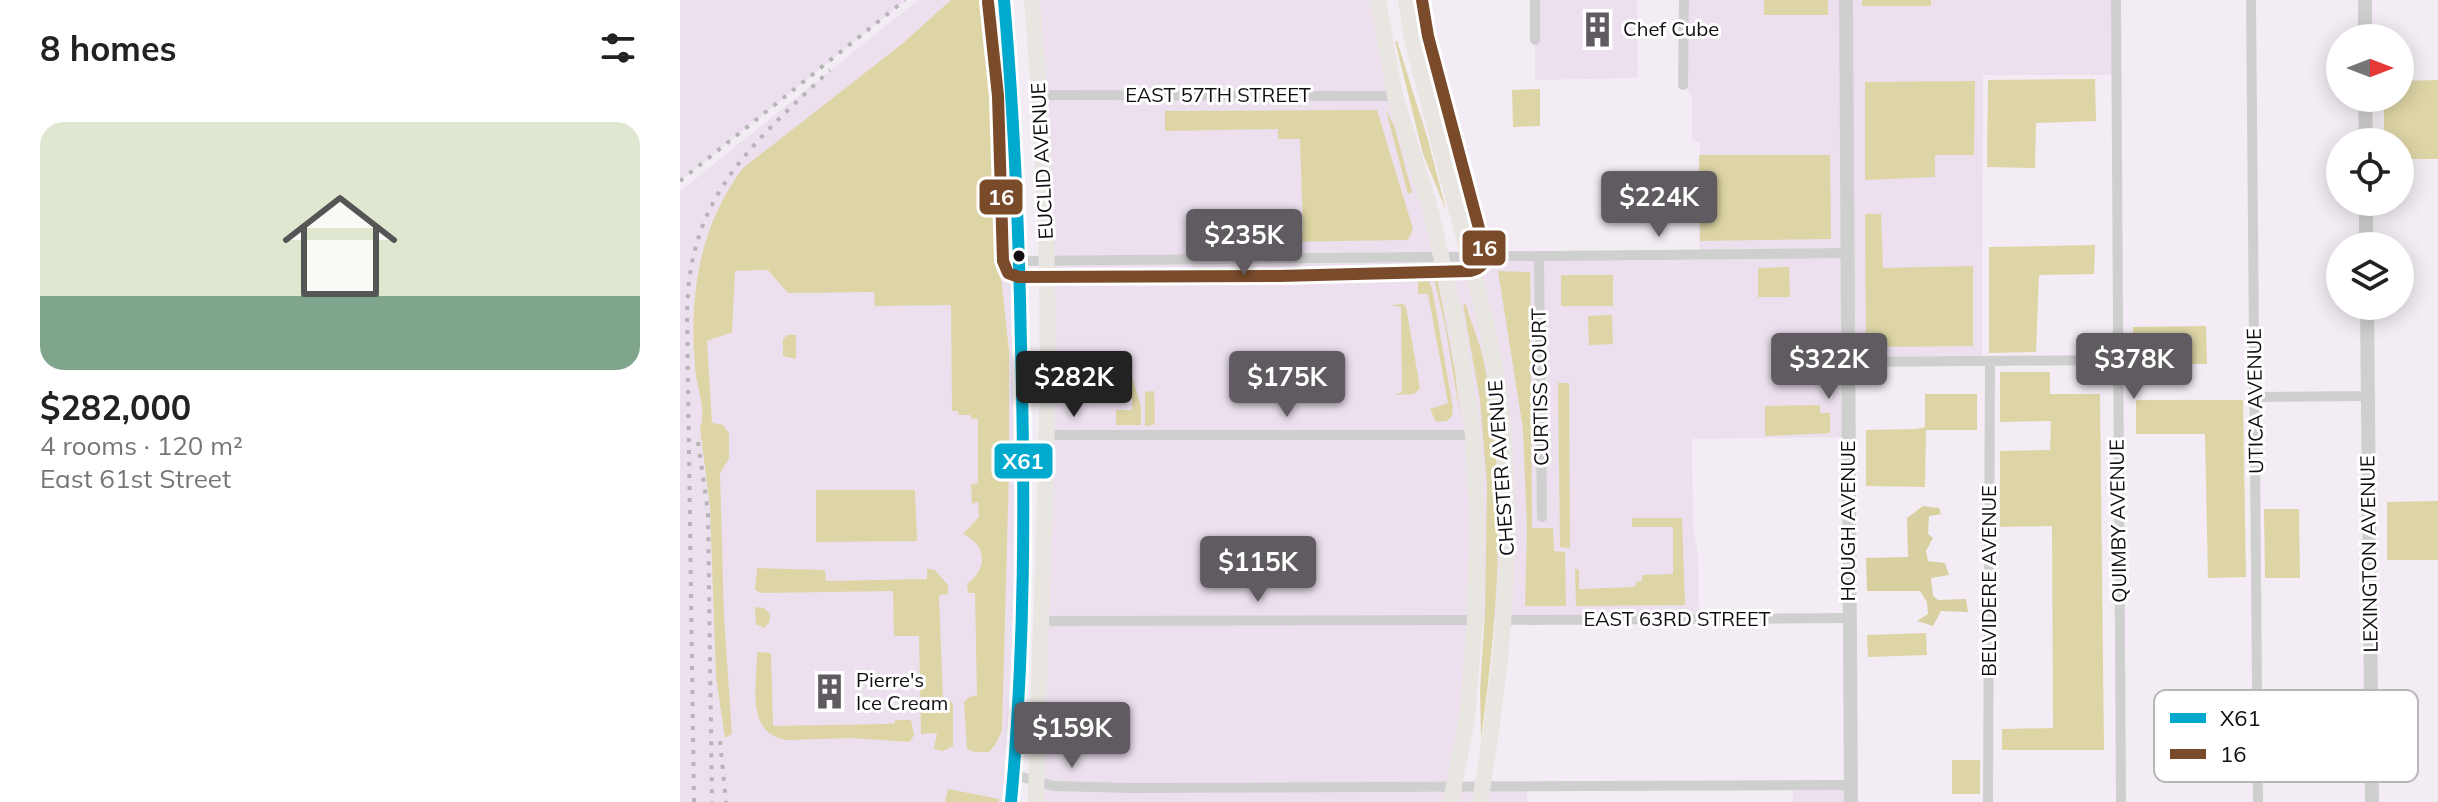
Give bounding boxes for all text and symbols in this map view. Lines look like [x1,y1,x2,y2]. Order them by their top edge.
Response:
building icon: Chef Cube [1578,10,1616,48]
place label: Chef Cube [1623,16,1719,41]
north arrow [2326,24,2414,112]
map controls [2326,24,2414,320]
icon: filters [596,26,640,70]
text: 8 homes [40,27,177,70]
street label: EUCLID AVENUE [1025,82,1058,240]
street label: EAST 57TH STREET [1125,82,1311,107]
button: locate [2326,128,2414,216]
pin: $224K [1603,171,1715,239]
icon: home [268,174,412,318]
line badge: 16 [978,178,1024,216]
text: $224K [1619,180,1699,213]
text: 16 [988,183,1014,211]
pin: $235K [1188,209,1300,277]
text: $235K [1204,218,1284,251]
line badge: 16 [1461,229,1507,267]
button: layers [2326,232,2414,320]
text: 16 [1471,234,1497,262]
unlabelled marker [1011,248,1027,264]
street label: CURTISS COURT [1526,308,1553,466]
street label: UTICA AVENUE [2241,328,2268,474]
pin: $322K [1773,333,1885,401]
pin: $378K [2078,333,2190,401]
text: $322K [1789,342,1869,375]
text: $378K [2094,342,2174,375]
pin: $282K [1018,351,1130,419]
pin: $175K [1231,351,1343,419]
text: $282K [1034,360,1114,393]
text: $175K [1247,360,1327,393]
street label: CHESTER AVENUE [1482,379,1519,557]
text: $282,000 [40,386,191,429]
text: 4 rooms · 120 m² [40,429,243,462]
street label: QUIMBY AVENUE [2104,439,2131,603]
street label: HOUGH AVENUE [1835,440,1860,602]
line badge: X61 [993,442,1054,480]
text: X61 [1001,447,1044,475]
street label: LEXINGTON AVENUE [2354,455,2383,653]
text: East 61st Street [40,462,231,495]
street label: BELVIDERE AVENUE [1976,485,2001,677]
pin: $115K [1202,536,1314,604]
text: $115K [1218,545,1298,578]
street label: EAST 63RD STREET [1584,606,1770,631]
place label: Pierre's Ice Cream [856,667,948,715]
building icon: Pierre's Ice Cream [811,673,849,711]
legend [2154,690,2418,782]
pin: $159K [1016,702,1128,770]
text: X61 [2220,704,2261,732]
text: $159K [1032,711,1112,744]
text: 16 [2220,740,2246,768]

